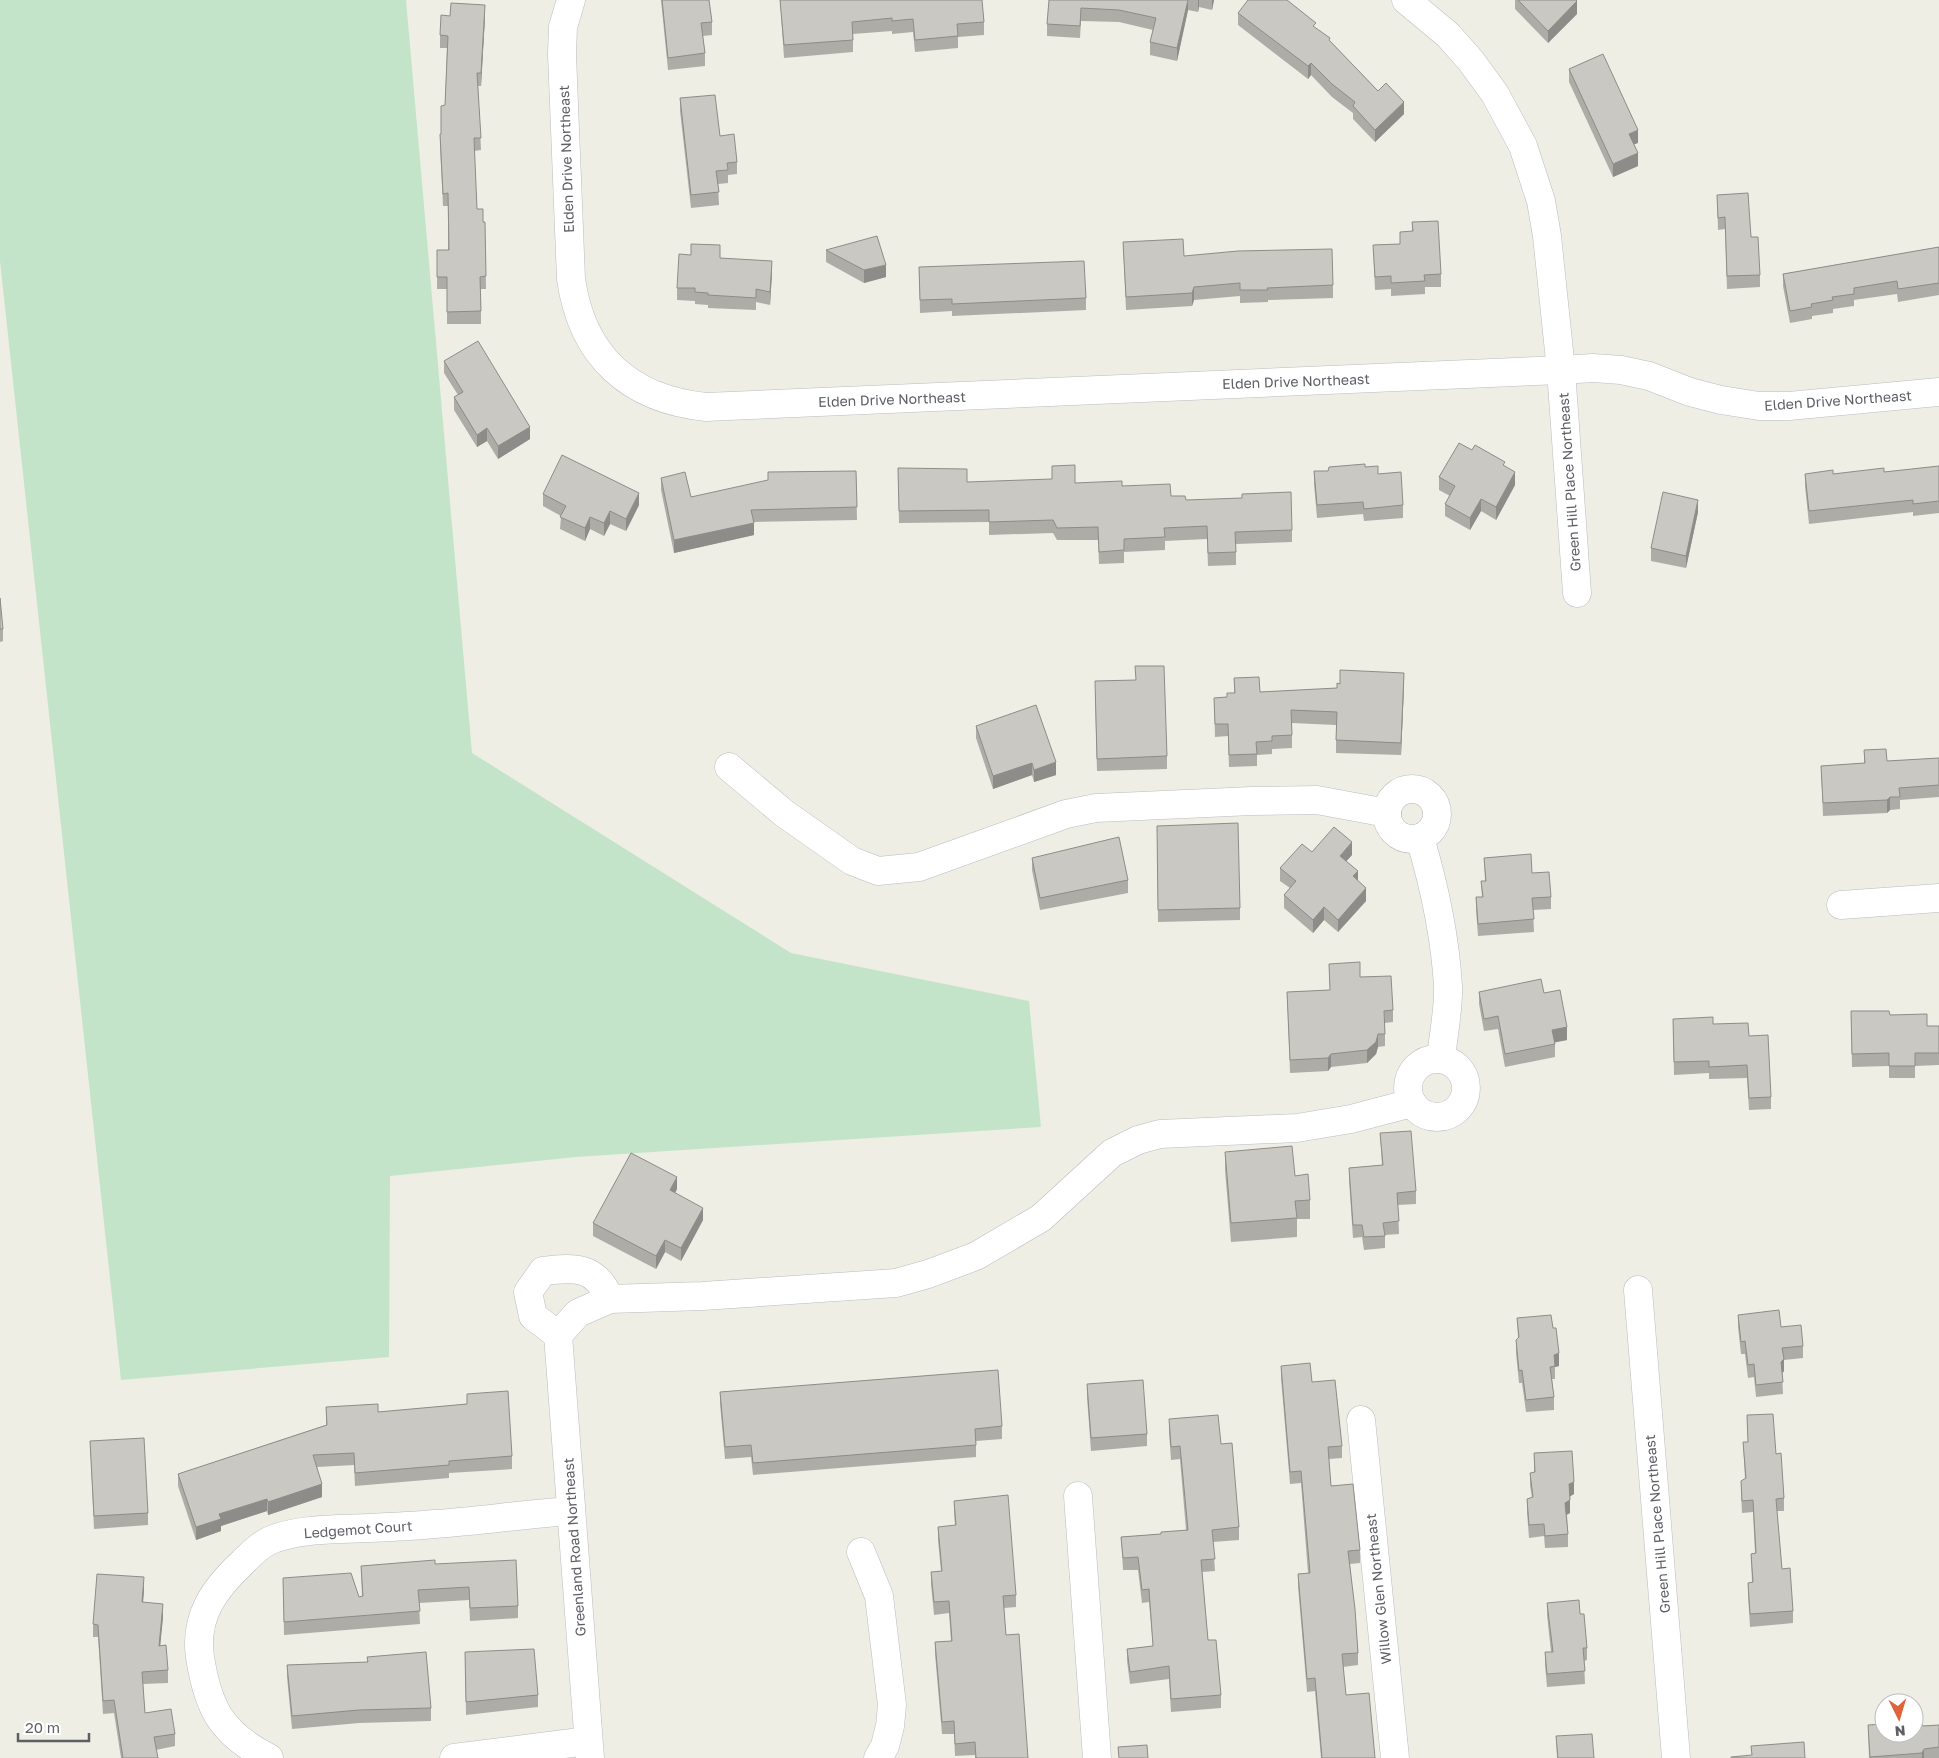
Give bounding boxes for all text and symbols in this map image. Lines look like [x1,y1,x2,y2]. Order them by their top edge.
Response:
street label: Elden Drive Northeast [555,85,577,233]
street label: Elden Drive Northeast [1222,370,1370,392]
street label: Elden Drive Northeast [1764,386,1912,414]
street label: Elden Drive Northeast [818,388,966,410]
street label: Green Hill Place Northeast [1554,392,1584,572]
street label: Green Hill Place Northeast [1641,1434,1673,1614]
street label: Greenland Road Northeast [559,1457,589,1637]
street label: Willow Glen Northeast [1362,1513,1394,1665]
street label: Ledgemot Court [303,1517,413,1541]
north arrow [1874,1693,1924,1743]
scale bar [18,1710,89,1742]
text: 20 m [25,1718,60,1736]
text: N [1894,1723,1906,1740]

